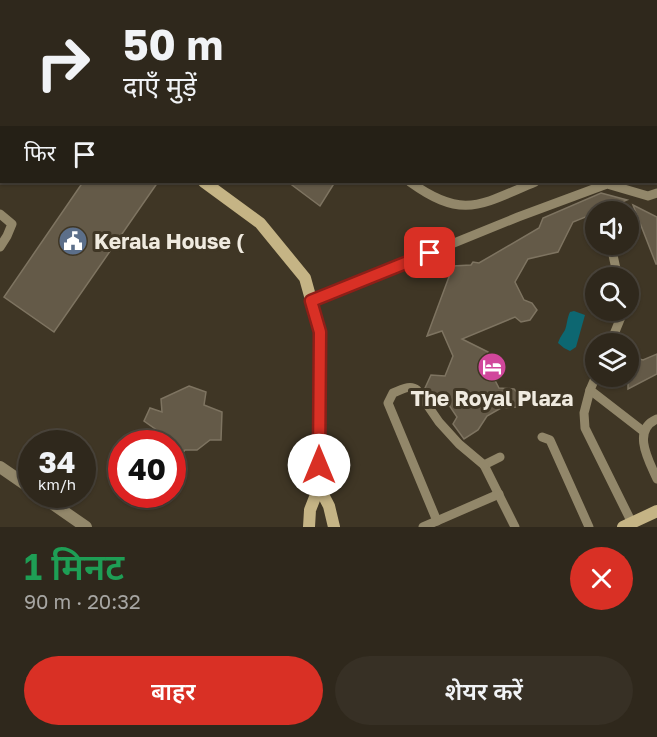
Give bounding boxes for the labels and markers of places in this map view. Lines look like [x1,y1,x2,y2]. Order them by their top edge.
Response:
public building icon: Kerala House ( [57,225,89,257]
pin [404,227,455,278]
place label: Kerala House ( [94,228,244,254]
hotel icon: The Royal Plaza [476,351,508,383]
place label: The Royal Plaza [411,385,573,411]

